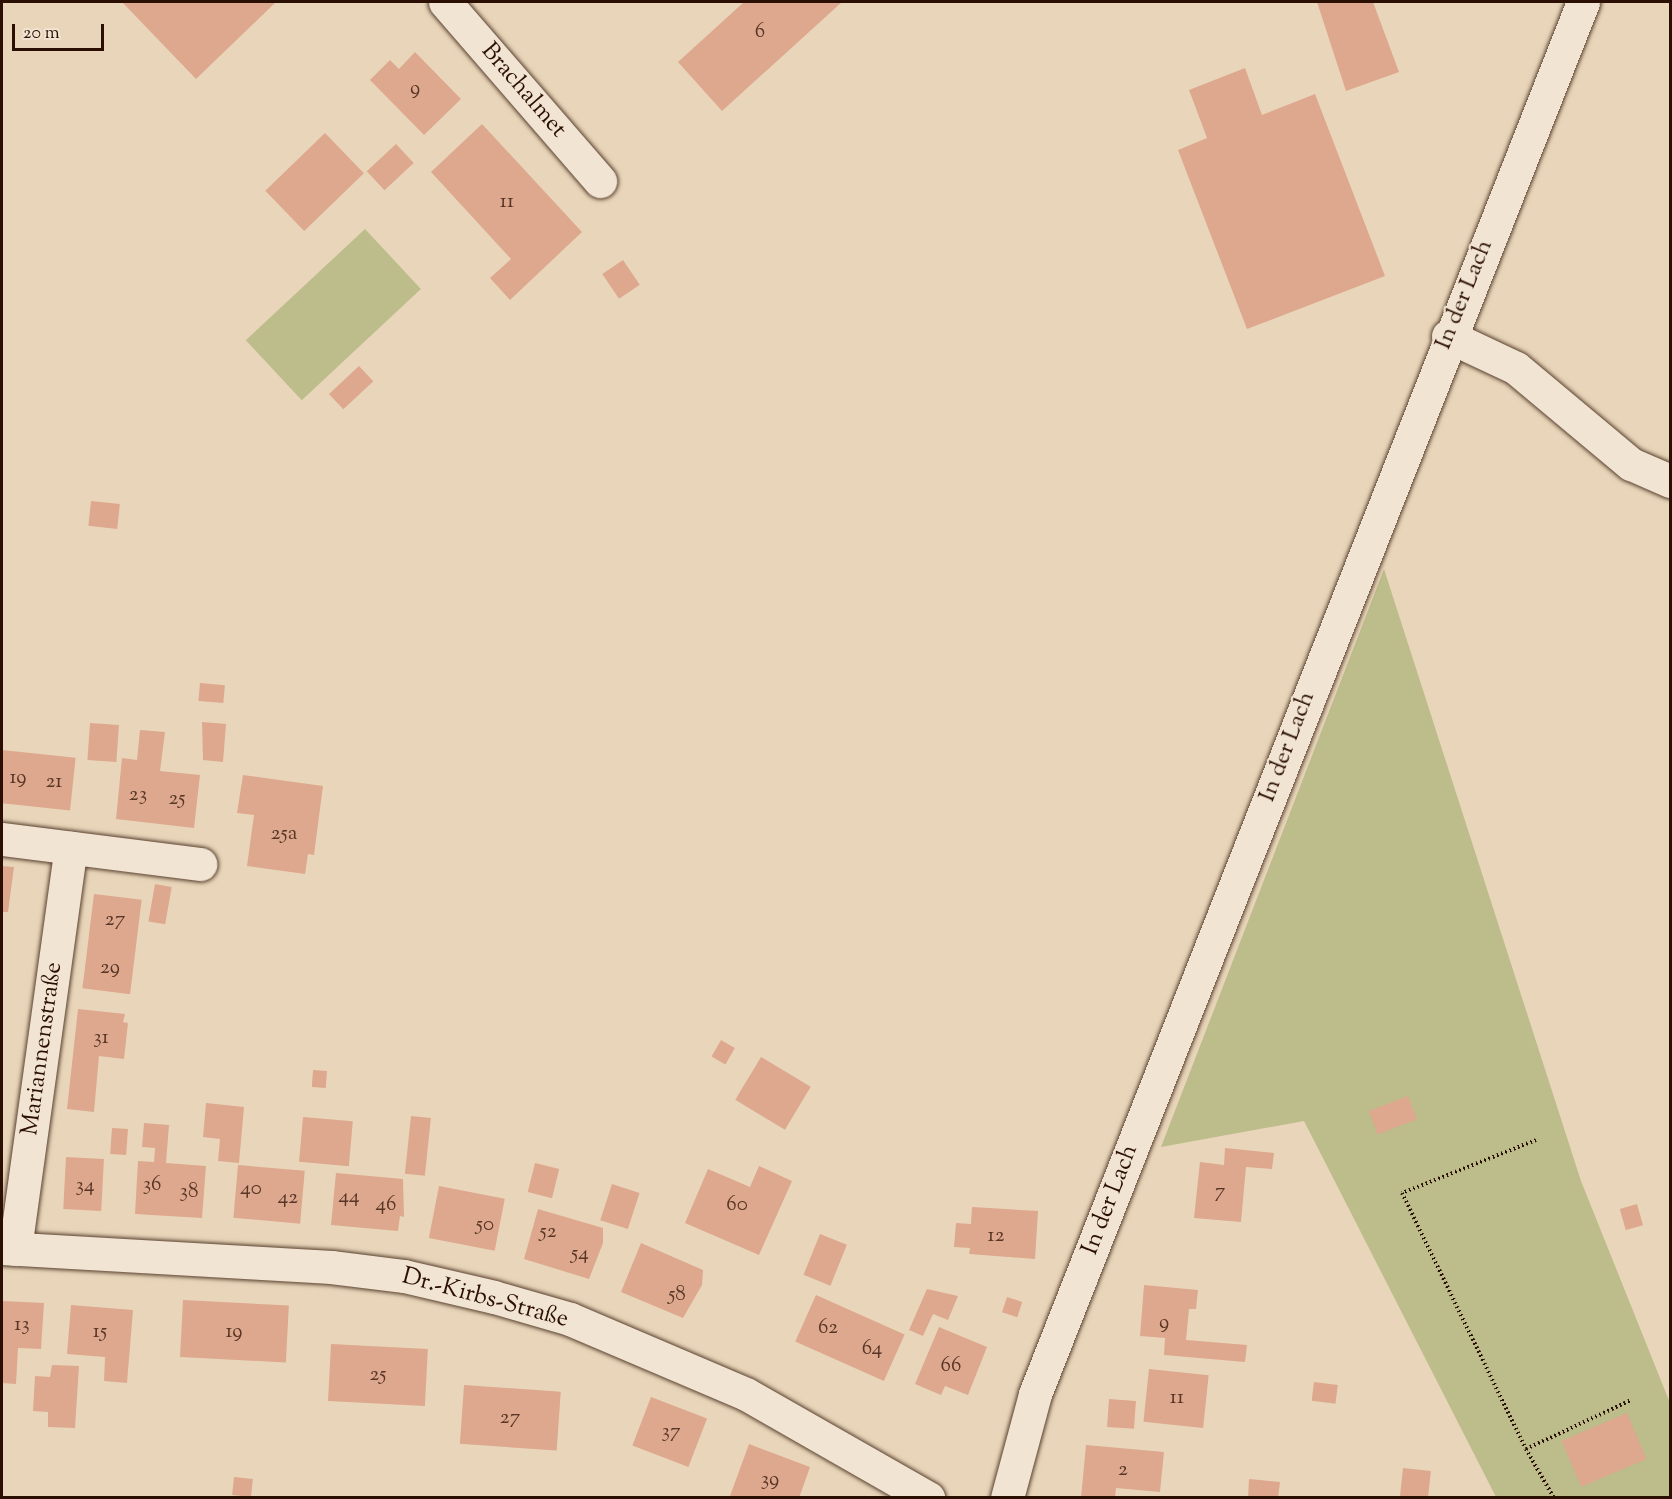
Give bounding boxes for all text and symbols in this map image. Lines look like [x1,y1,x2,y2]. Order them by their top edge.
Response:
scale bar [15,12,106,50]
house number: 6 [755,19,765,45]
text: 20 m [23,21,60,47]
street label: Brachalmet [474,38,572,144]
house number: 9 [410,76,420,102]
house number: 11 [500,189,514,215]
street label: In der Lach [1430,236,1500,354]
street label: In der Lach [1254,688,1322,806]
house number: 19 [9,765,27,791]
house number: 21 [46,769,62,795]
house number: 23 [129,782,147,808]
house number: 25 [168,786,186,812]
house number: 25a [271,821,297,847]
house number: 27 [105,907,125,933]
house number: 29 [100,955,120,981]
street label: Mariannenstraße [17,960,69,1138]
house number: 31 [93,1025,109,1051]
street label: In der Lach [1077,1141,1145,1259]
house number: 36 [143,1172,161,1198]
house number: 34 [75,1173,95,1199]
house number: 40 [240,1176,262,1202]
house number: 38 [180,1179,198,1205]
house number: 7 [1215,1179,1225,1205]
house number: 44 [338,1184,360,1210]
house number: 42 [278,1185,298,1211]
house number: 46 [376,1192,396,1218]
house number: 60 [726,1192,748,1218]
house number: 50 [476,1212,494,1238]
house number: 52 [539,1219,557,1245]
house number: 12 [988,1223,1004,1249]
house number: 54 [571,1241,589,1267]
street label: Dr.-Kirbs-Straße [399,1263,571,1335]
house number: 58 [668,1282,686,1308]
house number: 9 [1159,1310,1169,1336]
house number: 13 [14,1312,30,1338]
house number: 62 [818,1315,838,1341]
house number: 15 [93,1319,107,1345]
house number: 19 [225,1319,243,1345]
house number: 64 [862,1336,882,1362]
house number: 66 [941,1353,961,1379]
house number: 25 [369,1362,387,1388]
house number: 11 [1170,1385,1184,1411]
house number: 27 [500,1405,520,1431]
house number: 37 [661,1419,681,1445]
house number: 2 [1118,1457,1128,1483]
house number: 39 [761,1467,779,1493]

